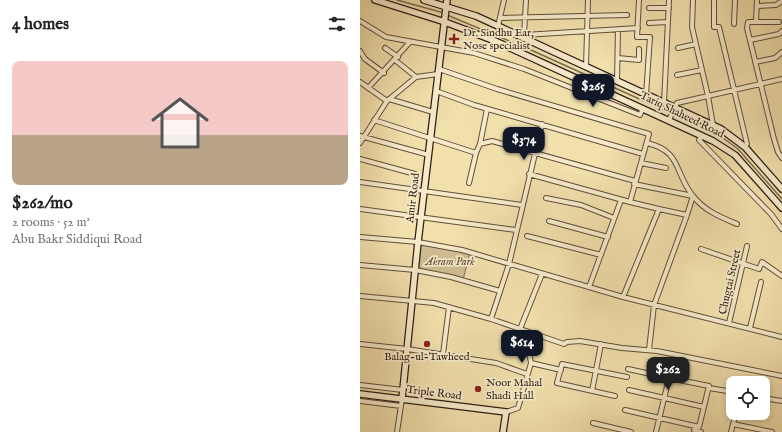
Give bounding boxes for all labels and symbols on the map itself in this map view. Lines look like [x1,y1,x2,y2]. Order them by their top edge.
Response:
place label: Dr. Sindhu Ear, Nose specialist [463,26,534,53]
marker: Dr. Sindhu Ear, Nose specialist [448,33,460,45]
pin: $265 [569,74,617,108]
street label: Tariq Shaheed Road [638,89,727,142]
pin: $374 [500,127,548,161]
street label: Amir Road [403,172,423,225]
street label: Chugtai Street [716,248,744,316]
park label: Akram Park [424,255,475,269]
pin: $614 [498,330,546,364]
marker: Balag-ul-Tawheed [422,339,432,349]
place label: Balag-ul-Tawheed [384,350,470,364]
pin: $262 [644,357,692,391]
place label: Noor Mahal Shadi Hall [486,376,542,403]
street label: Triple Road [406,383,462,403]
marker: Noor Mahal Shadi Hall [473,384,483,394]

